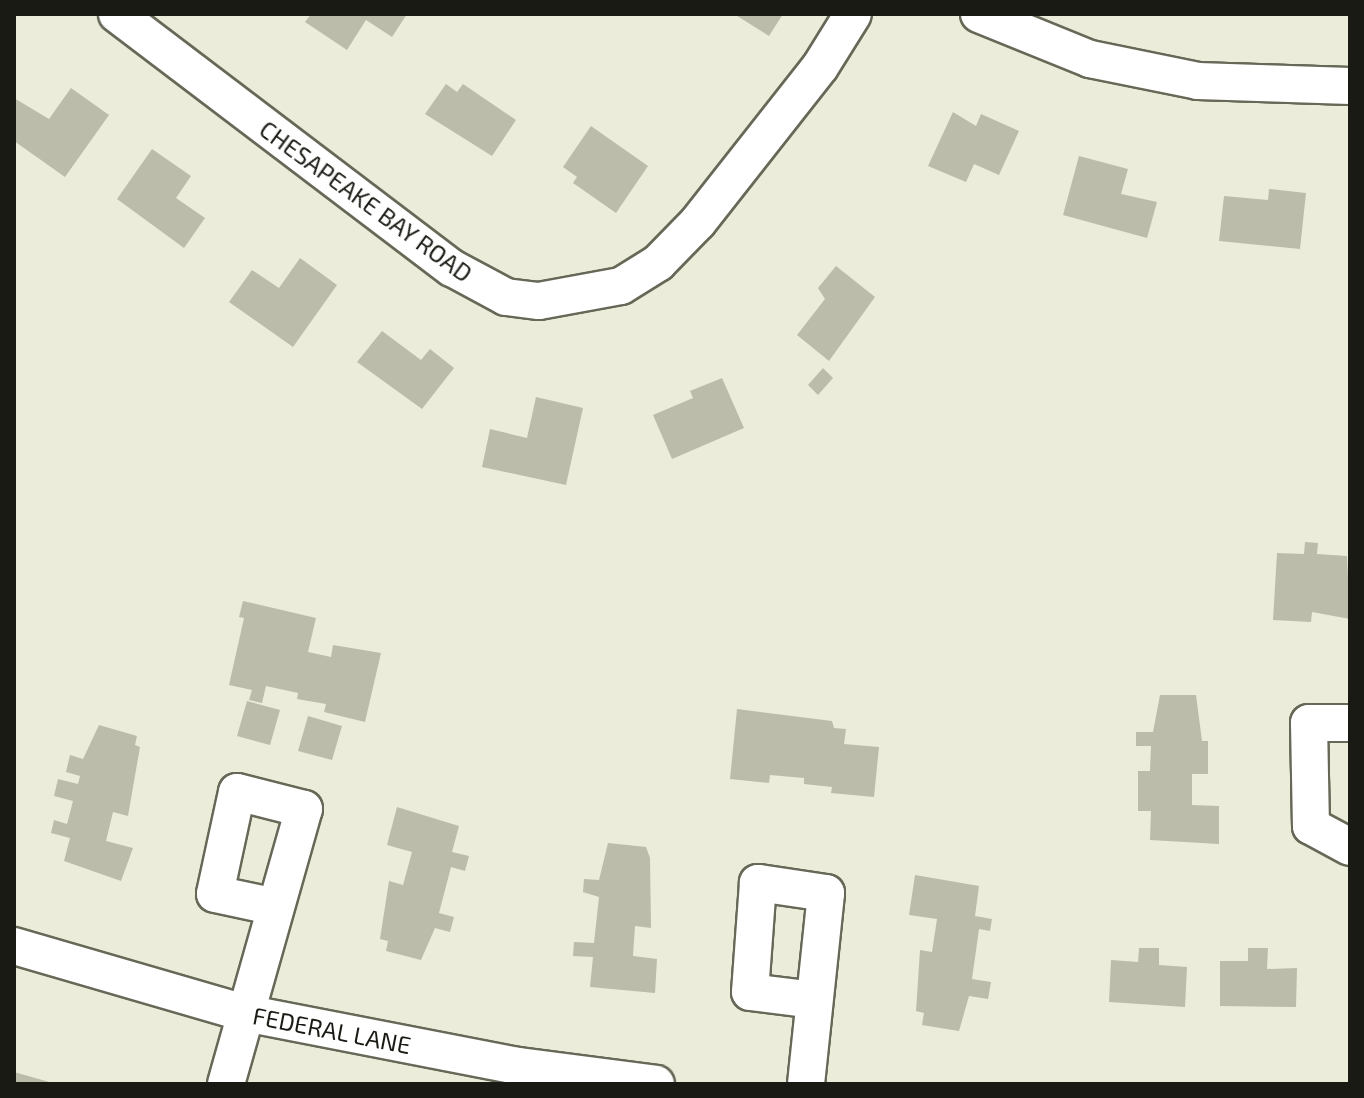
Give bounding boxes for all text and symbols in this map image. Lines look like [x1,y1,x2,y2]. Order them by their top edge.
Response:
street label: CHESAPEAKE BAY ROAD [254,114,478,288]
street label: FEDERAL LANE [250,1001,414,1059]

